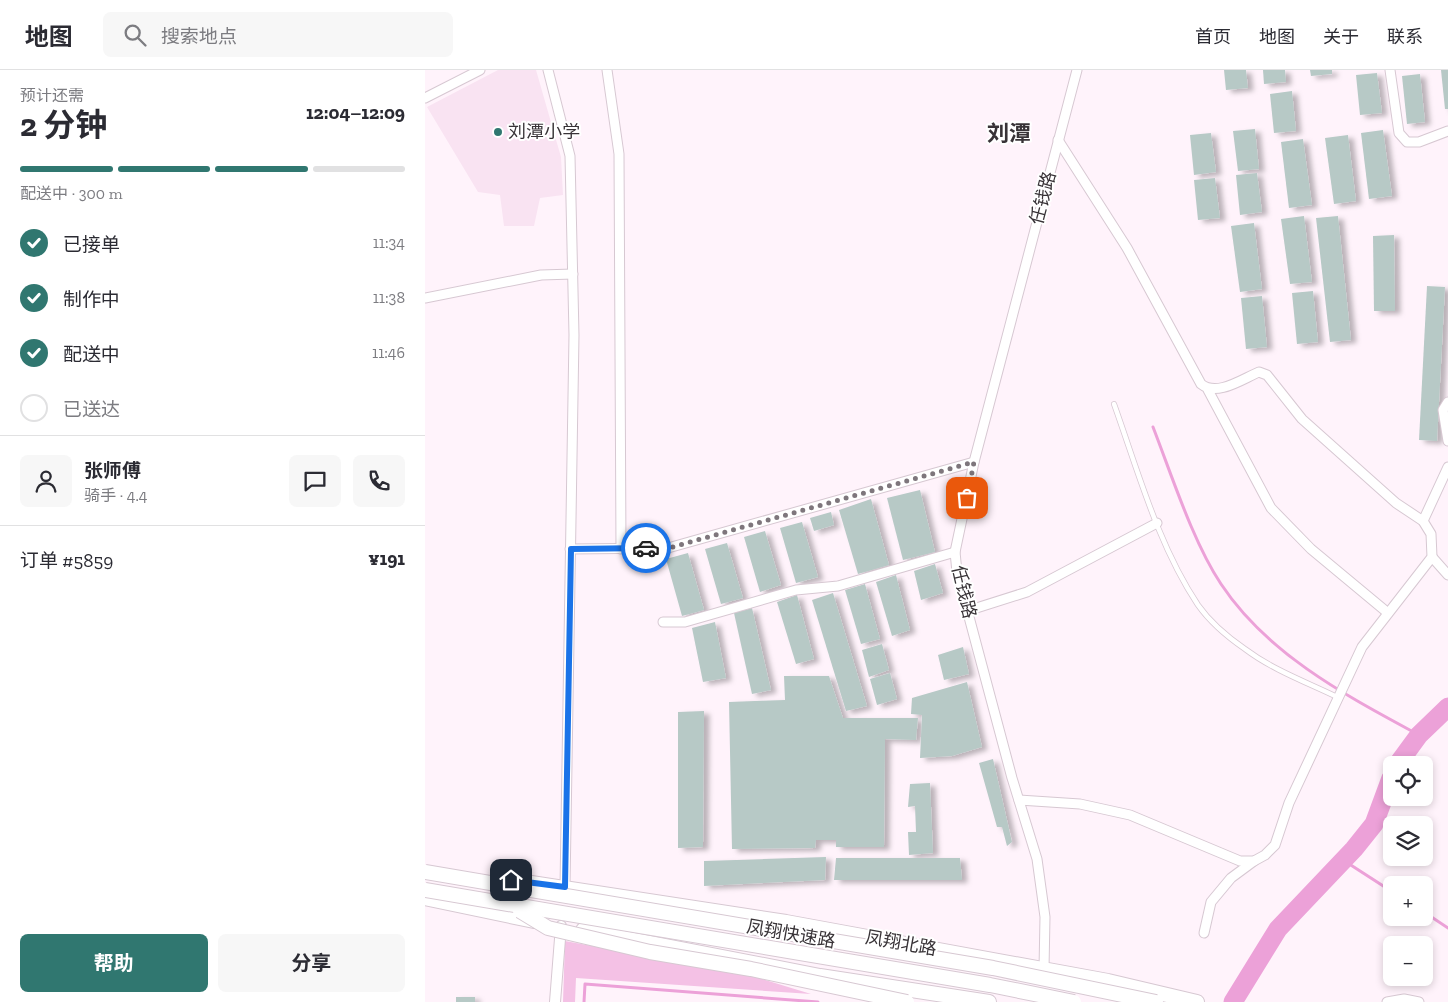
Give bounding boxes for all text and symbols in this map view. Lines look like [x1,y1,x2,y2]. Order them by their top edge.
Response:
search box [103,12,453,57]
icon: search [121,21,149,49]
text: 地图 [25,22,73,51]
text: 搜索地点 [161,25,237,48]
text: 首页 [1195,26,1231,48]
text: 地图 [1259,26,1295,48]
text: 关于 [1323,26,1359,48]
text: 联系 [1387,26,1423,48]
text: 预计还需 [20,86,84,105]
text: 12:04–12:09 [306,101,405,124]
text: 2 分钟 [20,106,107,144]
district label: 刘潭 [987,120,1031,147]
place label: 刘潭小学 [508,121,580,143]
marker: 刘潭小学 [492,126,504,138]
street label: 任钱路 [1025,169,1061,227]
text: 配送中 · 300 m [20,184,122,203]
icon: check [20,229,48,257]
text: 已接单 [63,233,120,256]
text: 11:34 [373,233,405,252]
icon: check [20,284,48,312]
text: 制作中 [63,288,120,311]
text: 11:38 [373,288,405,307]
icon: check [20,339,48,367]
text: 配送中 [63,343,120,366]
text: 11:46 [372,343,405,362]
text: 已送达 [63,398,120,421]
button: person [20,455,72,507]
button: chat [289,455,341,507]
button: phone [353,455,405,507]
text: 张师傅 [84,459,141,482]
pin [946,477,988,519]
icon: bag [953,484,981,512]
text: 骑手 · 4.4 [84,486,147,505]
courier [621,523,671,573]
icon: car [632,534,660,562]
text: ¥191 [368,547,405,570]
text: 订单 #5859 [20,549,113,572]
street label: 任钱路 [947,563,981,621]
map controls [1383,756,1433,986]
button: locate [1383,756,1433,806]
button: layers [1383,816,1433,866]
pin [490,859,532,901]
icon: home [497,866,525,894]
button: + [1383,876,1433,926]
street label: 凤翔快速路 [745,915,837,953]
street label: 凤翔北路 [864,926,938,960]
button: 帮助 [20,934,208,992]
button: 分享 [218,934,405,992]
button: − [1383,936,1433,986]

